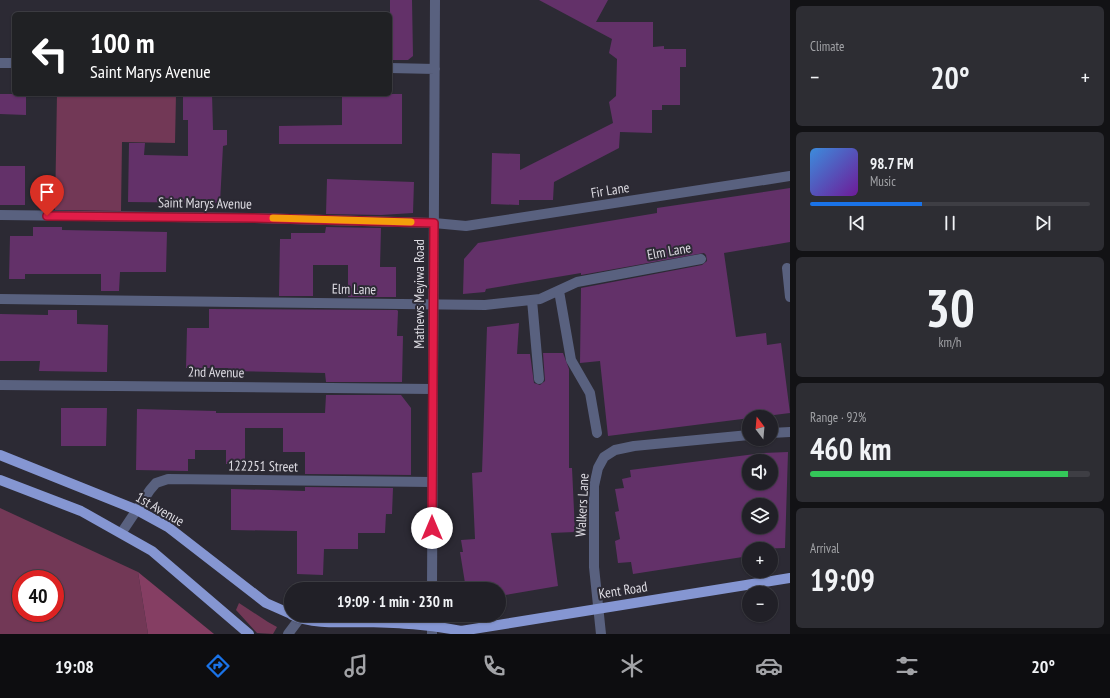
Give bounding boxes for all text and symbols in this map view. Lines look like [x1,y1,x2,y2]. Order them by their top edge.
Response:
text: 100 m [90,24,154,61]
icon: left [24,28,76,80]
text: Climate [810,38,844,55]
text: 20° [930,58,970,97]
text: Saint Marys Avenue [90,60,211,83]
text: − [810,63,819,91]
text: + [1081,63,1090,91]
text: 98.7 FM [870,154,913,173]
text: Music [870,173,896,190]
pin [30,175,64,216]
street label: Fir Lane [589,178,631,202]
icon: arrive [36,181,58,203]
street label: Saint Marys Avenue [158,193,252,213]
icon: previous [846,212,868,234]
icon: pause [939,212,961,234]
icon: next [1032,212,1054,234]
street label: Elm Lane [646,238,693,264]
street label: Mathews Meyiwa Road [410,239,428,349]
text: 30 [925,274,975,341]
street label: Elm Lane [332,280,377,298]
text: km/h [938,334,962,351]
street label: 2nd Avenue [188,363,245,381]
text: Range · 92% [810,409,866,426]
north arrow [742,410,778,446]
map controls [742,410,778,622]
text: 460 km [810,429,891,468]
button: sound [742,454,778,490]
street label: 122251 Street [228,456,298,476]
street label: Walkers Lane [571,473,593,537]
street label: 1st Avenue [133,488,188,530]
button: layers [742,498,778,534]
position arrow [411,507,453,549]
text: Arrival [810,540,839,557]
button: + [742,542,778,578]
text: 19:09 [810,560,875,599]
speed limit sign: 40 [12,570,64,622]
street label: Kent Road [597,577,649,603]
button: − [742,586,778,622]
text: 19:09 · 1 min · 230 m [337,592,453,611]
icon: directions [204,652,232,680]
icon: music [342,652,370,680]
icon: phone [480,652,508,680]
icon: climate [618,652,646,680]
icon: car [755,652,783,680]
icon: filters [893,652,921,680]
text: 19:08 [55,655,94,678]
text: 20° [1031,655,1055,678]

